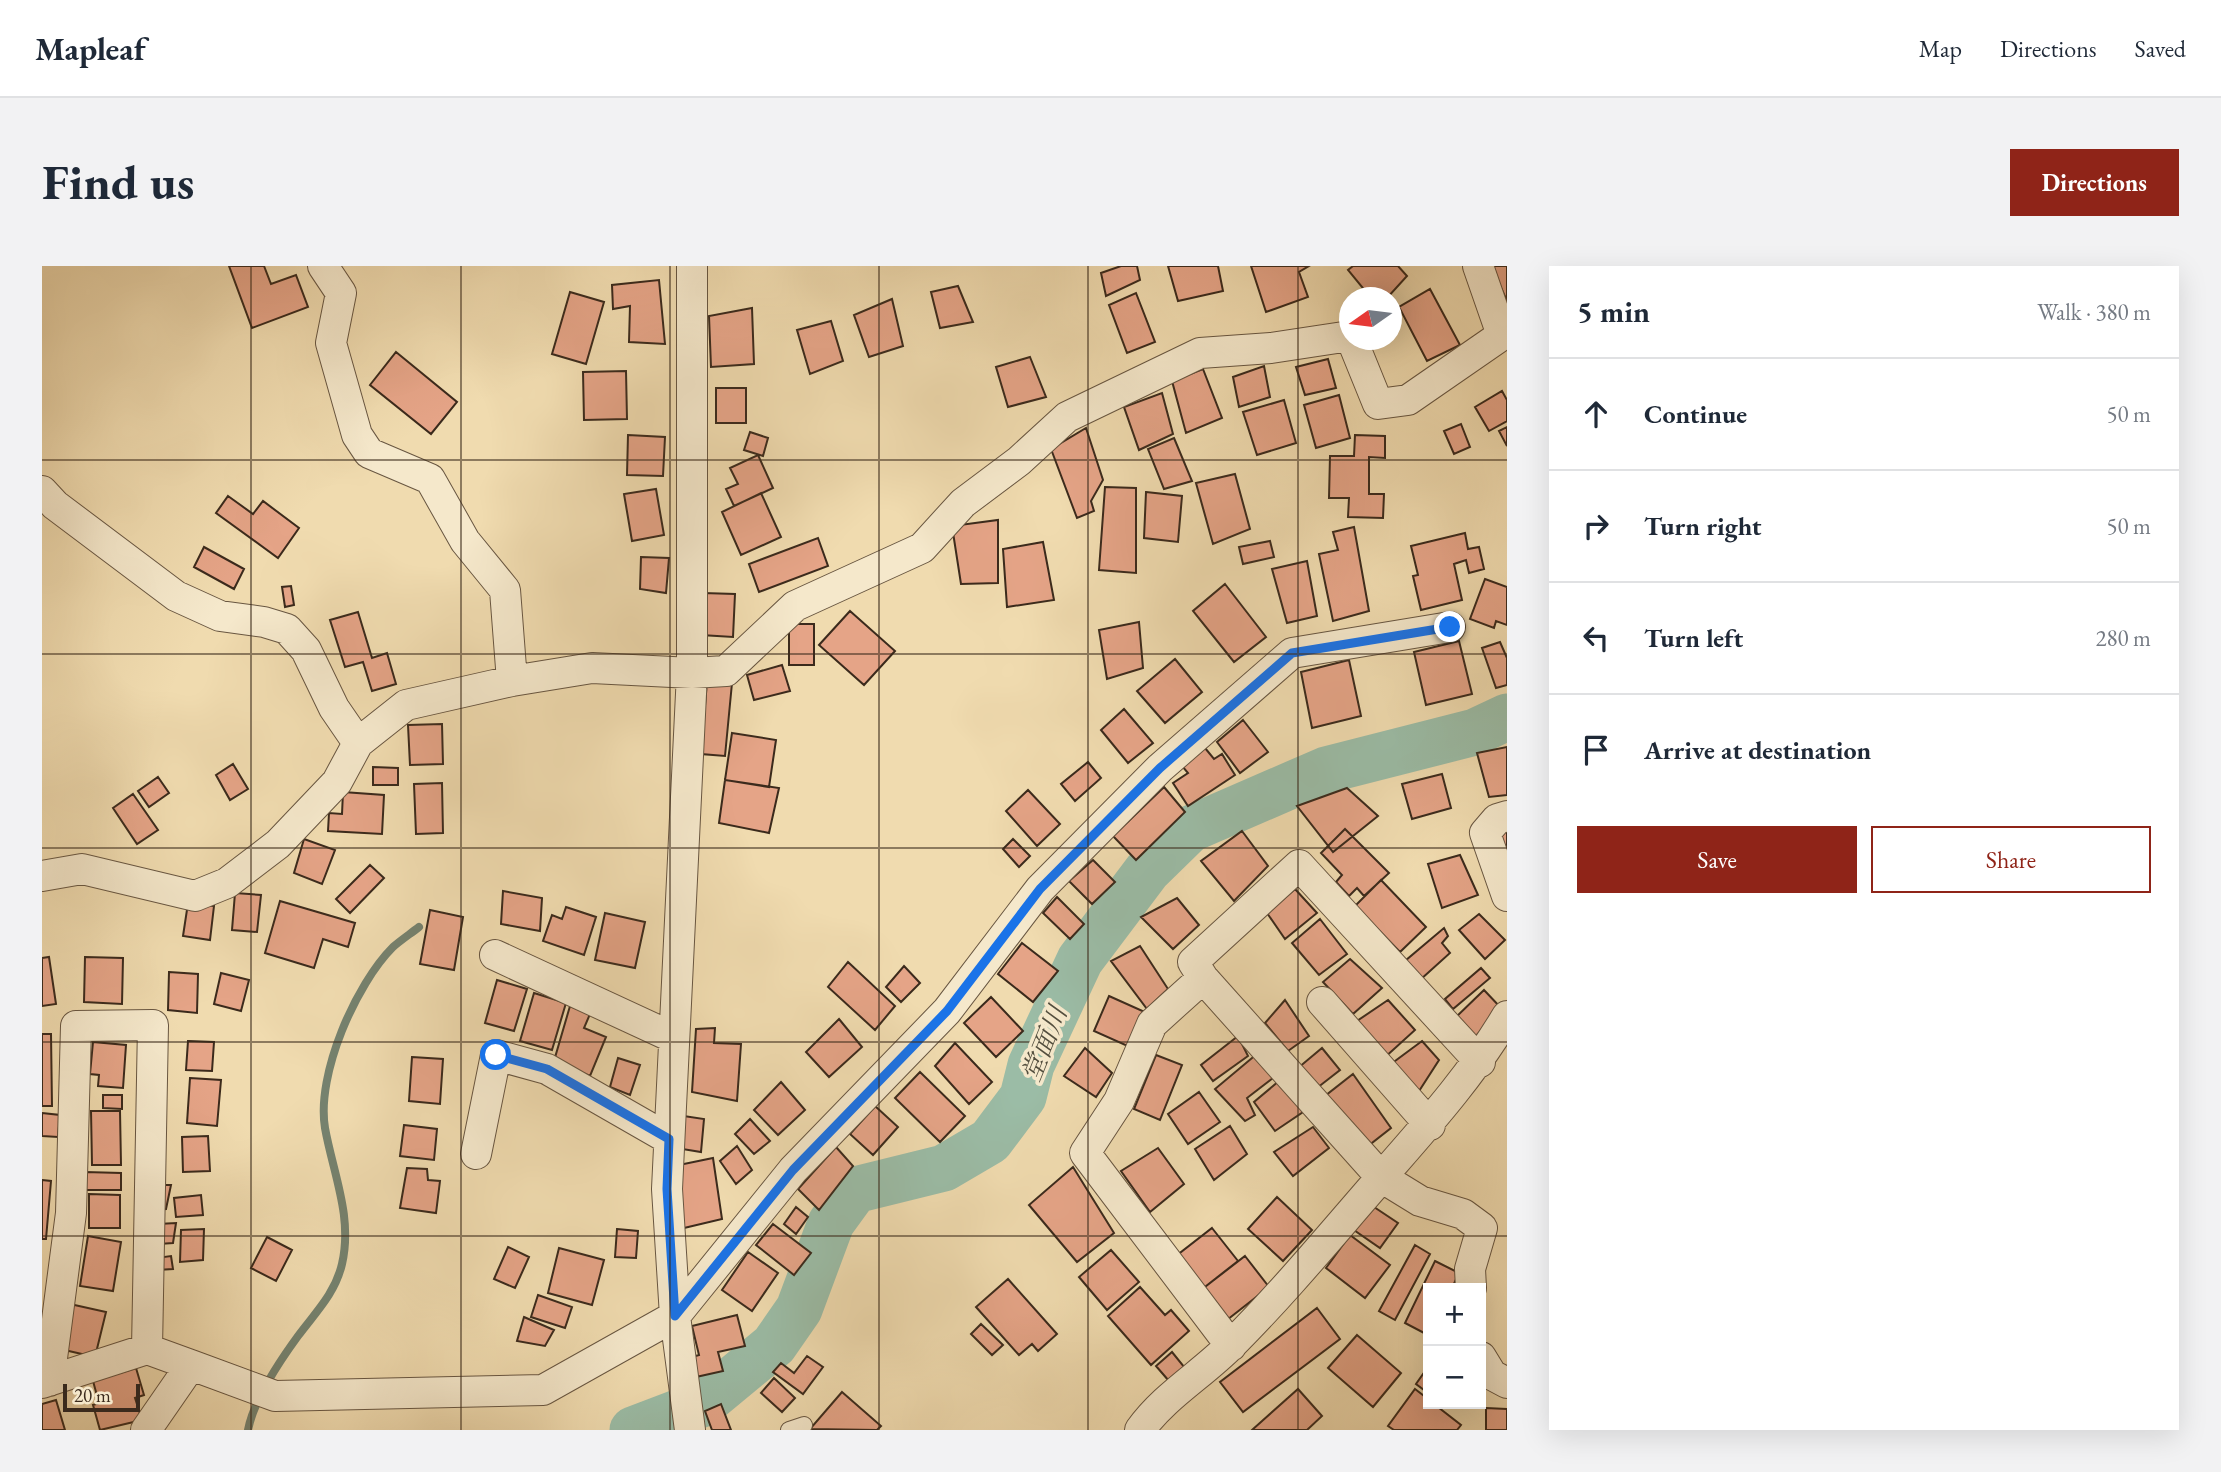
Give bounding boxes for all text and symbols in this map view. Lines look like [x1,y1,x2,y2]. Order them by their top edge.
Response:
text: Mapleaf [35,27,146,70]
text: Map [1919,33,1962,64]
text: Directions [2000,33,2097,64]
text: Saved [2135,33,2186,64]
button: Directions [2010,149,2179,216]
text: Find us [42,150,194,214]
north arrow [1339,287,1402,350]
text: 5 min [1577,292,1650,331]
text: Walk · 380 m [2037,297,2151,327]
icon: ahead [1577,395,1615,433]
text: Continue [1644,397,1747,431]
text: 50 m [2106,399,2151,429]
icon: right [1577,507,1615,545]
text: Turn right [1644,509,1762,543]
text: 50 m [2106,511,2151,541]
route end [1434,611,1465,642]
icon: left [1577,619,1615,657]
text: Turn left [1644,621,1743,655]
text: 280 m [2095,623,2151,653]
icon: arrive [1577,731,1615,769]
text: Arrive at destination [1644,733,1871,767]
button: Save [1577,826,1857,893]
button: Share [1871,826,2151,893]
water label: 堂面川 [1014,999,1075,1087]
route start [480,1039,511,1070]
map controls [1423,1283,1486,1409]
button: + [1423,1283,1486,1346]
button: − [1423,1346,1486,1409]
scale bar [63,1381,140,1413]
text: 20 m [74,1383,111,1408]

